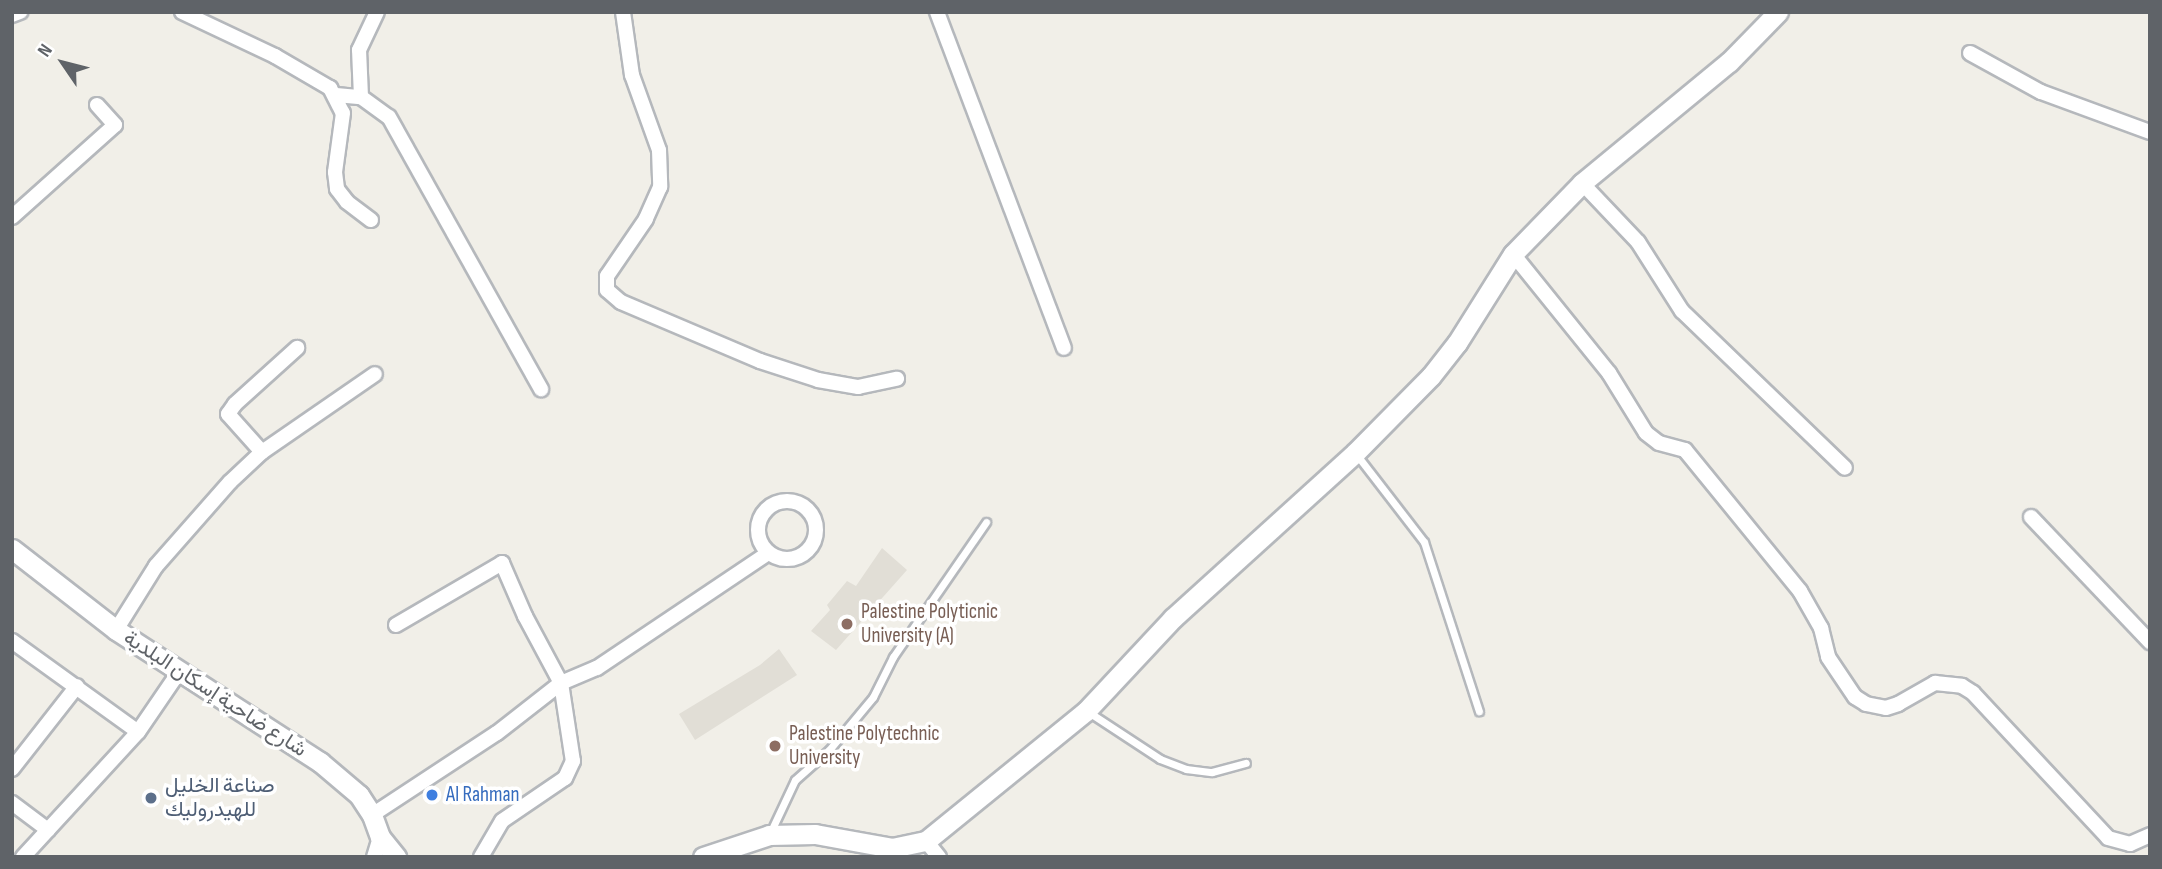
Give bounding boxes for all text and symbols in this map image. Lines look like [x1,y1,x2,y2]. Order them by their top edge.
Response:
north arrow [28,28,98,98]
text: N [33,40,58,61]
place label: Palestine Polyticnic University (A) [861,599,998,649]
marker: Palestine Polyticnic University (A) [839,616,855,632]
street label: شارع ضاحية إسكان البلدية [119,625,311,763]
place label: Palestine Polytechnic University [789,721,940,771]
marker: Palestine Polytechnic University [767,738,783,754]
place label: صناعة الخليل للهيدروليك [165,773,275,823]
place label: Al Rahman [446,782,520,808]
marker: Al Rahman [424,787,440,803]
marker: صناعة الخليل للهيدروليك [143,790,159,806]

